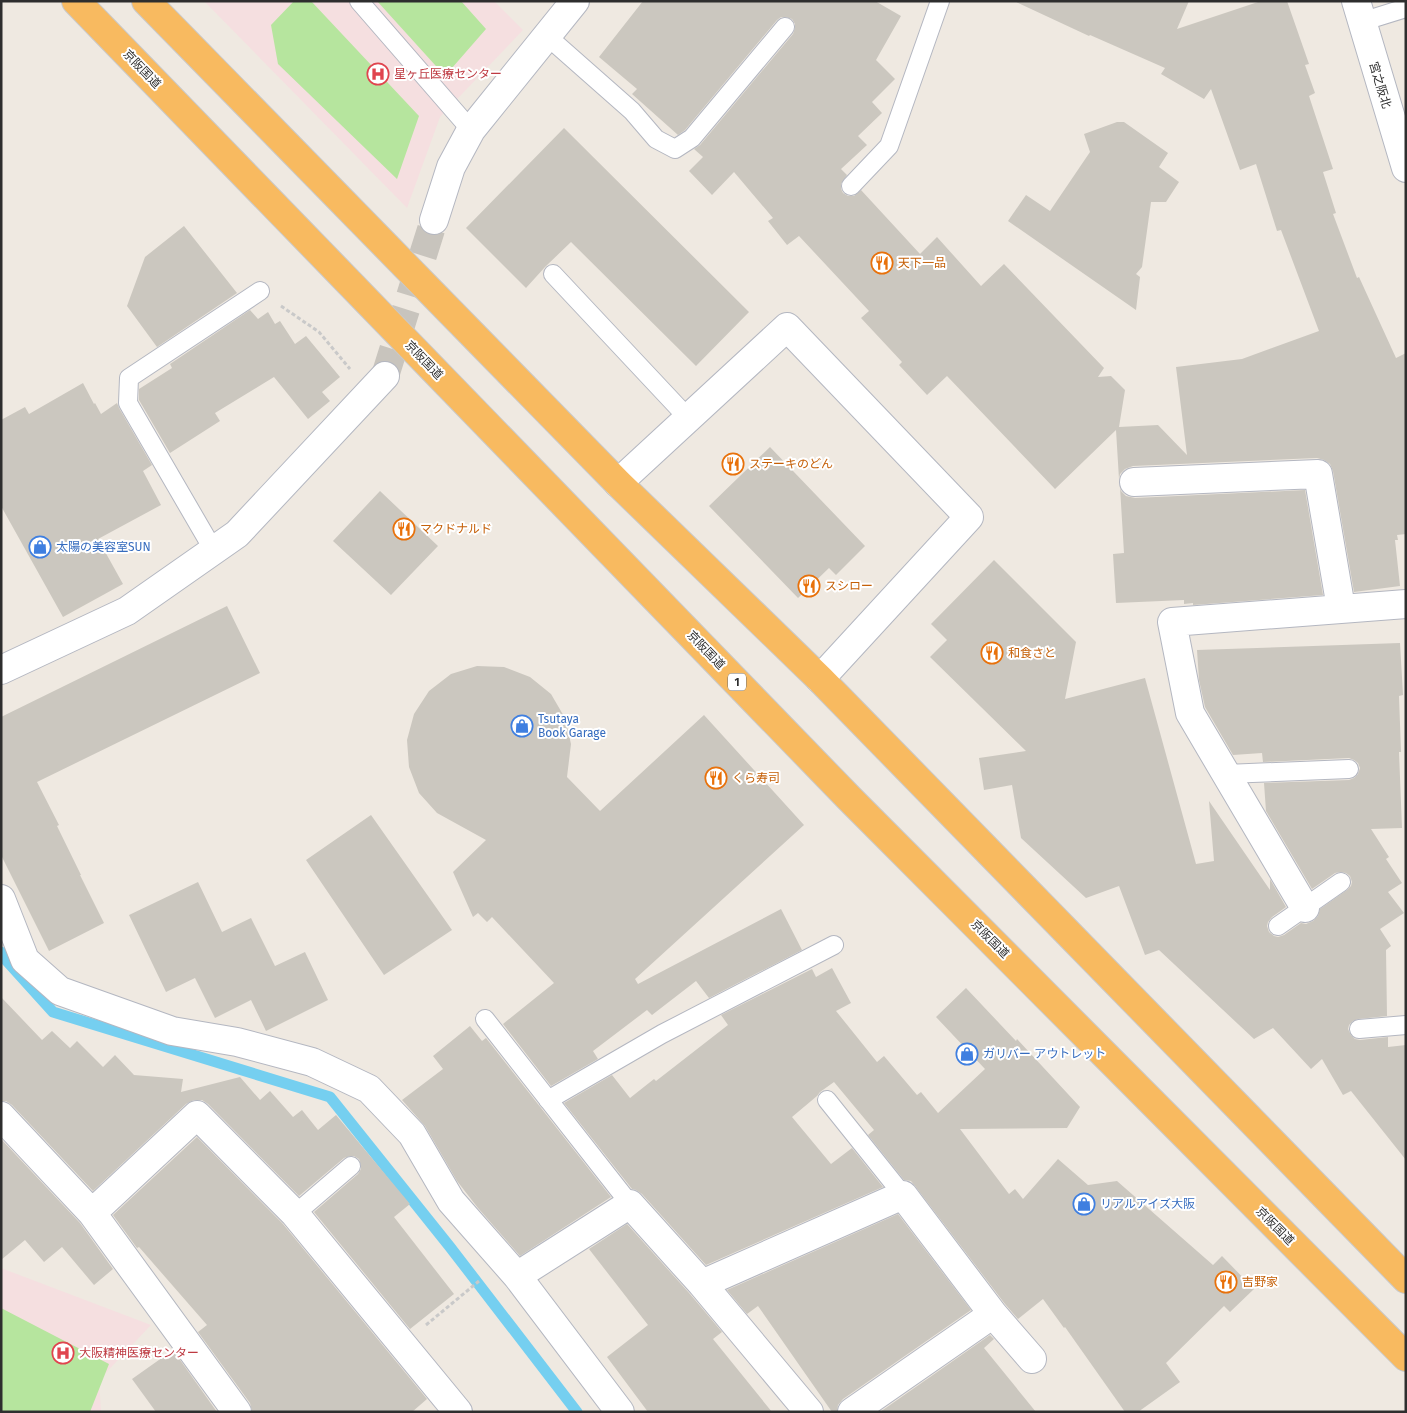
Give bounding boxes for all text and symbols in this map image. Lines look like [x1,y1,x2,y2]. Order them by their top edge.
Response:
street label: 京阪国道 [120,47,164,91]
street label: 宮之阪北 [1366,60,1394,110]
hospital icon: 星ヶ丘医療センター [366,62,390,86]
place label: 星ヶ丘医療センター [394,67,502,81]
restaurant icon: 天下一品 [870,251,894,275]
place label: 天下一品 [898,256,946,270]
street label: 京阪国道 [402,338,446,382]
restaurant icon: ステーキのどん [721,452,745,476]
place label: ステーキのどん [749,457,833,471]
restaurant icon: マクドナルド [392,517,416,541]
place label: マクドナルド [420,522,492,536]
shop icon: 太陽の美容室SUN [28,535,52,559]
place label: 太陽の美容室SUN [56,540,151,554]
restaurant icon: スシロー [797,574,821,598]
place label: スシロー [825,579,873,593]
street label: 京阪国道 [684,628,728,672]
restaurant icon: 和食さと [980,641,1004,665]
place label: 和食さと [1008,646,1056,660]
road number: 1 [728,674,746,690]
place label: Tsutaya Book Garage [538,712,606,740]
shop icon: Tsutaya Book Garage [510,714,534,738]
restaurant icon: くら寿司 [704,766,728,790]
place label: くら寿司 [732,771,780,785]
street label: 京阪国道 [968,917,1012,961]
shop icon: ガリバー アウトレット [955,1042,979,1066]
place label: ガリバー アウトレット [983,1047,1106,1061]
shop icon: リアルアイズ大阪 [1072,1192,1096,1216]
place label: リアルアイズ大阪 [1100,1197,1195,1211]
street label: 京阪国道 [1253,1204,1297,1248]
restaurant icon: 吉野家 [1214,1270,1238,1294]
place label: 吉野家 [1242,1275,1278,1289]
hospital icon: 大阪精神医療センター [51,1341,75,1365]
place label: 大阪精神医療センター [79,1346,199,1360]

